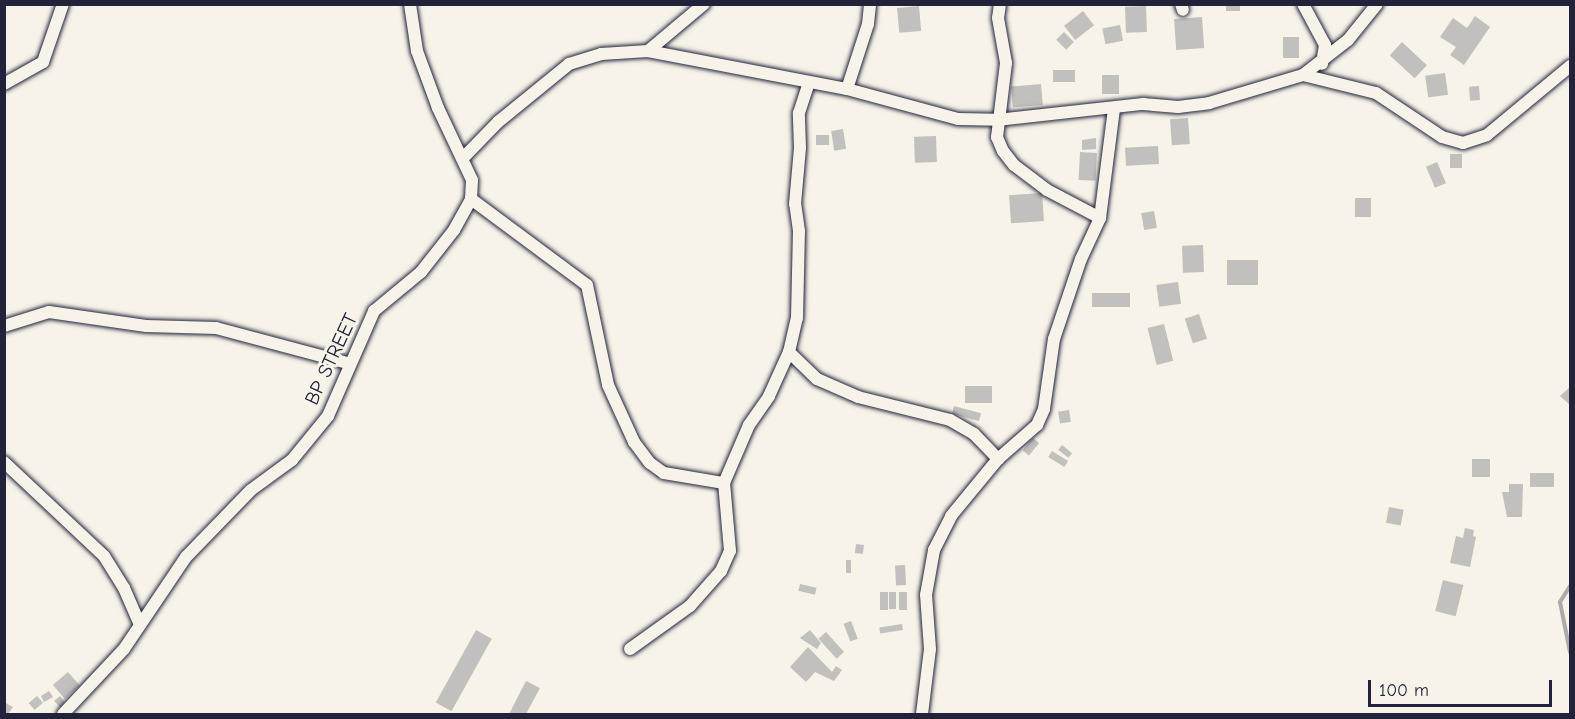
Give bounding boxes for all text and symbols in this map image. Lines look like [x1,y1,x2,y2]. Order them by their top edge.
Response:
street label: BP STREET [299,309,363,409]
scale bar [1371,668,1556,706]
text: 100 m [1379,680,1429,701]

